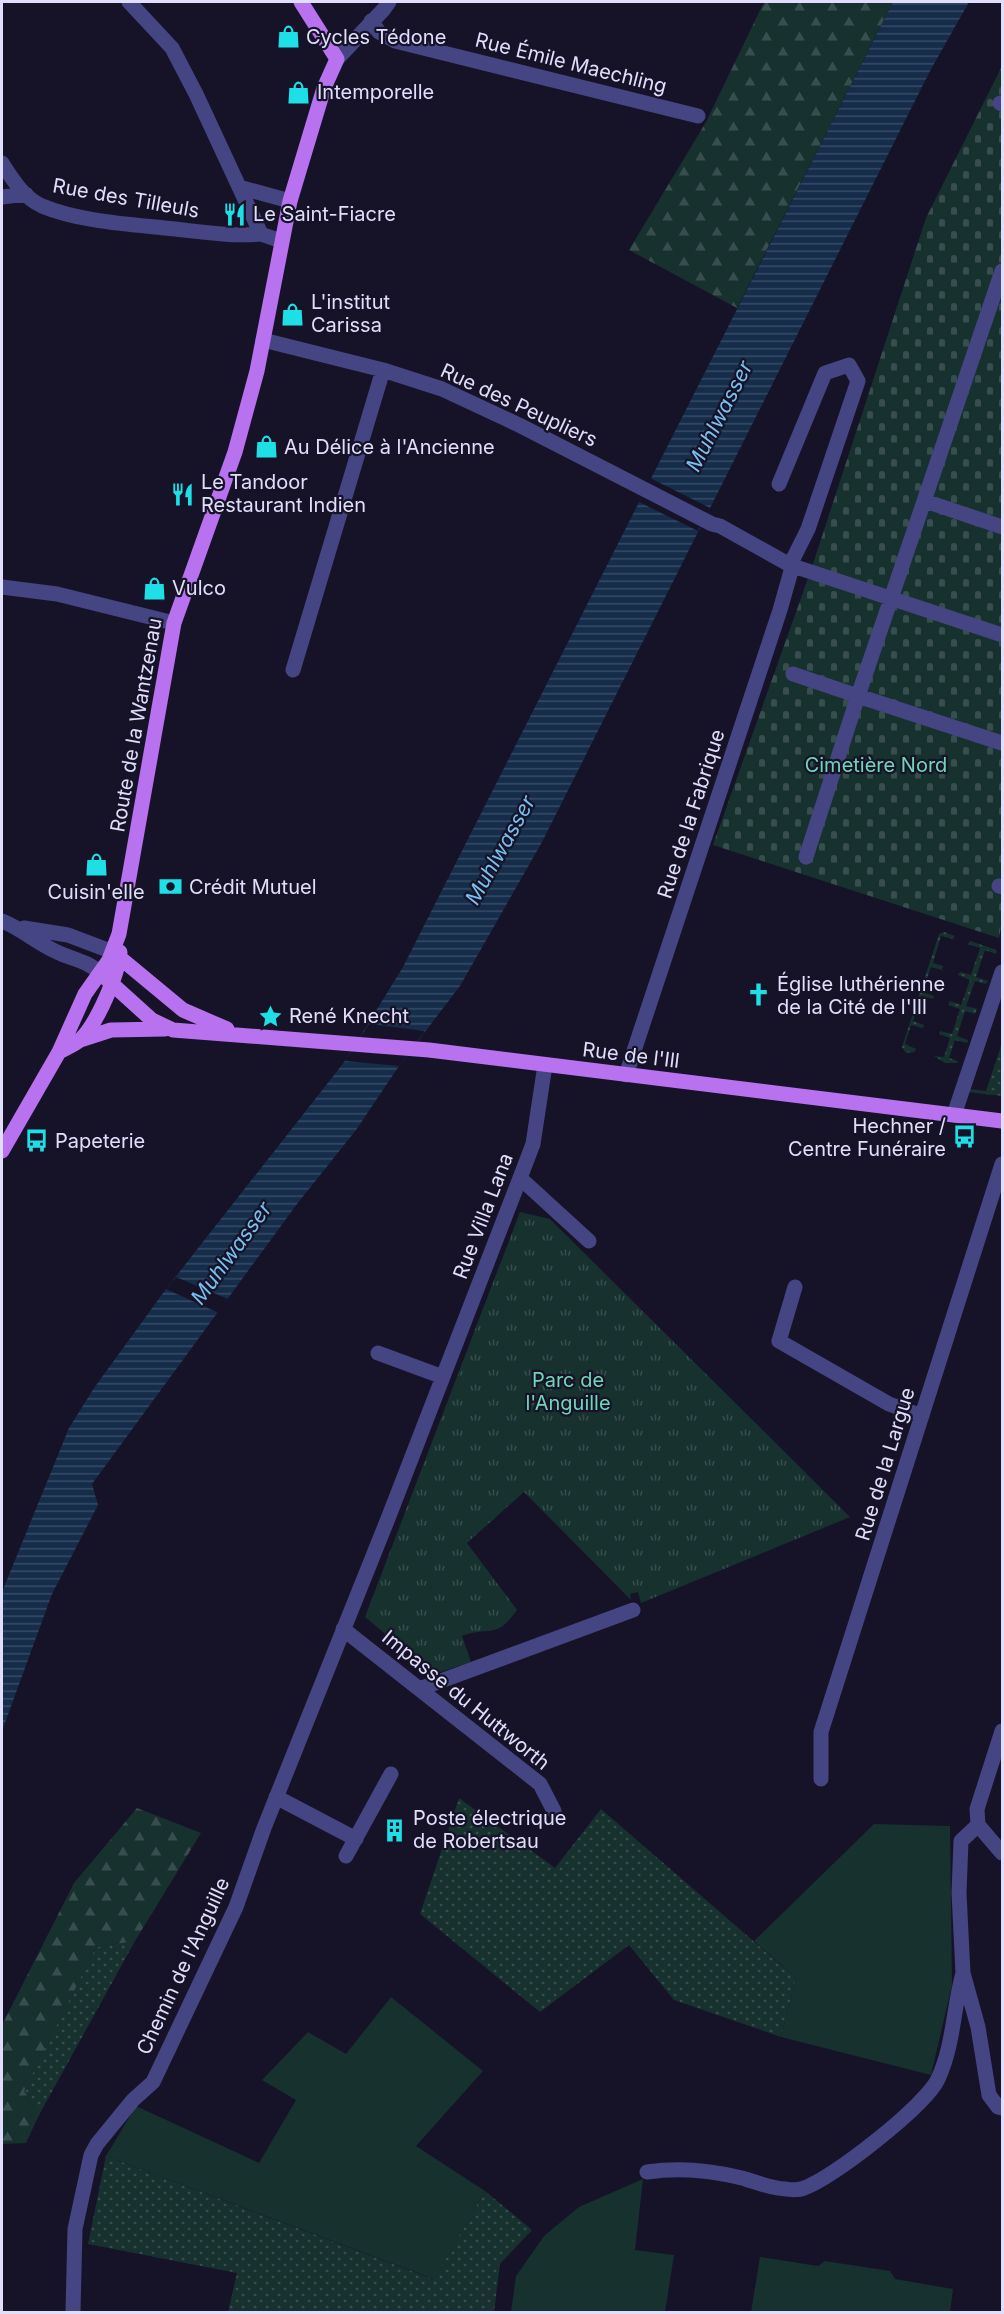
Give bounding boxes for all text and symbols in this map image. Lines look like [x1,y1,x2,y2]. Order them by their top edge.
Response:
shop icon: Cycles Tédone [275,24,301,50]
place label: Cycles Tédone [306,25,446,49]
street label: Rue Émile Maechling [473,27,669,98]
shop icon: Intemporelle [286,79,312,105]
place label: Intemporelle [317,80,434,104]
street label: Rue des Tilleuls [51,173,201,223]
restaurant icon: Le Saint-Fiacre [222,201,248,227]
place label: Le Saint-Fiacre [253,202,396,226]
place label: L'institut Carissa [311,290,390,337]
shop icon: L'institut Carissa [280,301,306,327]
water label: Muhlwasser [680,356,758,475]
street label: Rue des Peupliers [437,358,601,452]
shop icon: Au Délice à l'Ancienne [253,434,279,460]
place label: Au Délice à l'Ancienne [284,435,495,459]
place label: Le Tandoor Restaurant Indien [201,470,366,517]
restaurant icon: Le Tandoor Restaurant Indien [170,481,196,507]
shop icon: Vulco [141,575,167,601]
place label: Vulco [172,576,226,600]
street label: Route de la Wantzenau [105,616,167,834]
street label: Rue de la Fabrique [652,726,730,902]
park label: Cimetière Nord [805,753,947,777]
water label: Muhlwasser [460,790,541,909]
shop icon: Cuisin'elle [83,852,109,878]
bank icon: Crédit Mutuel [158,874,184,900]
place label: Crédit Mutuel [189,875,317,899]
place label: Cuisin'elle [47,880,145,904]
place label: Église luthérienne de la Cité de l'Ill [777,971,945,1019]
church icon: Église luthérienne de la Cité de l'Ill [746,982,772,1008]
place icon: René Knecht [258,1003,284,1029]
place label: René Knecht [289,1004,410,1028]
street label: Rue de l'Ill [581,1037,681,1073]
place label: Hechner / Centre Funéraire [788,1114,946,1161]
bus stop icon: Hechner / Centre Funéraire [951,1124,977,1150]
bus stop icon: Papeterie [24,1128,50,1154]
place label: Papeterie [55,1129,145,1153]
street label: Rue Villa Lana [448,1150,518,1282]
water label: Muhlwasser [185,1196,277,1309]
park label: Parc de l'Anguille [525,1368,611,1415]
street label: Rue de la Largue [850,1385,920,1543]
street label: Impasse du Huttworth [377,1625,555,1775]
place label: Poste électrique de Robertsau [413,1806,566,1853]
building icon: Poste électrique de Robertsau [382,1817,408,1843]
street label: Chemin de l'Anguille [131,1874,235,2058]

